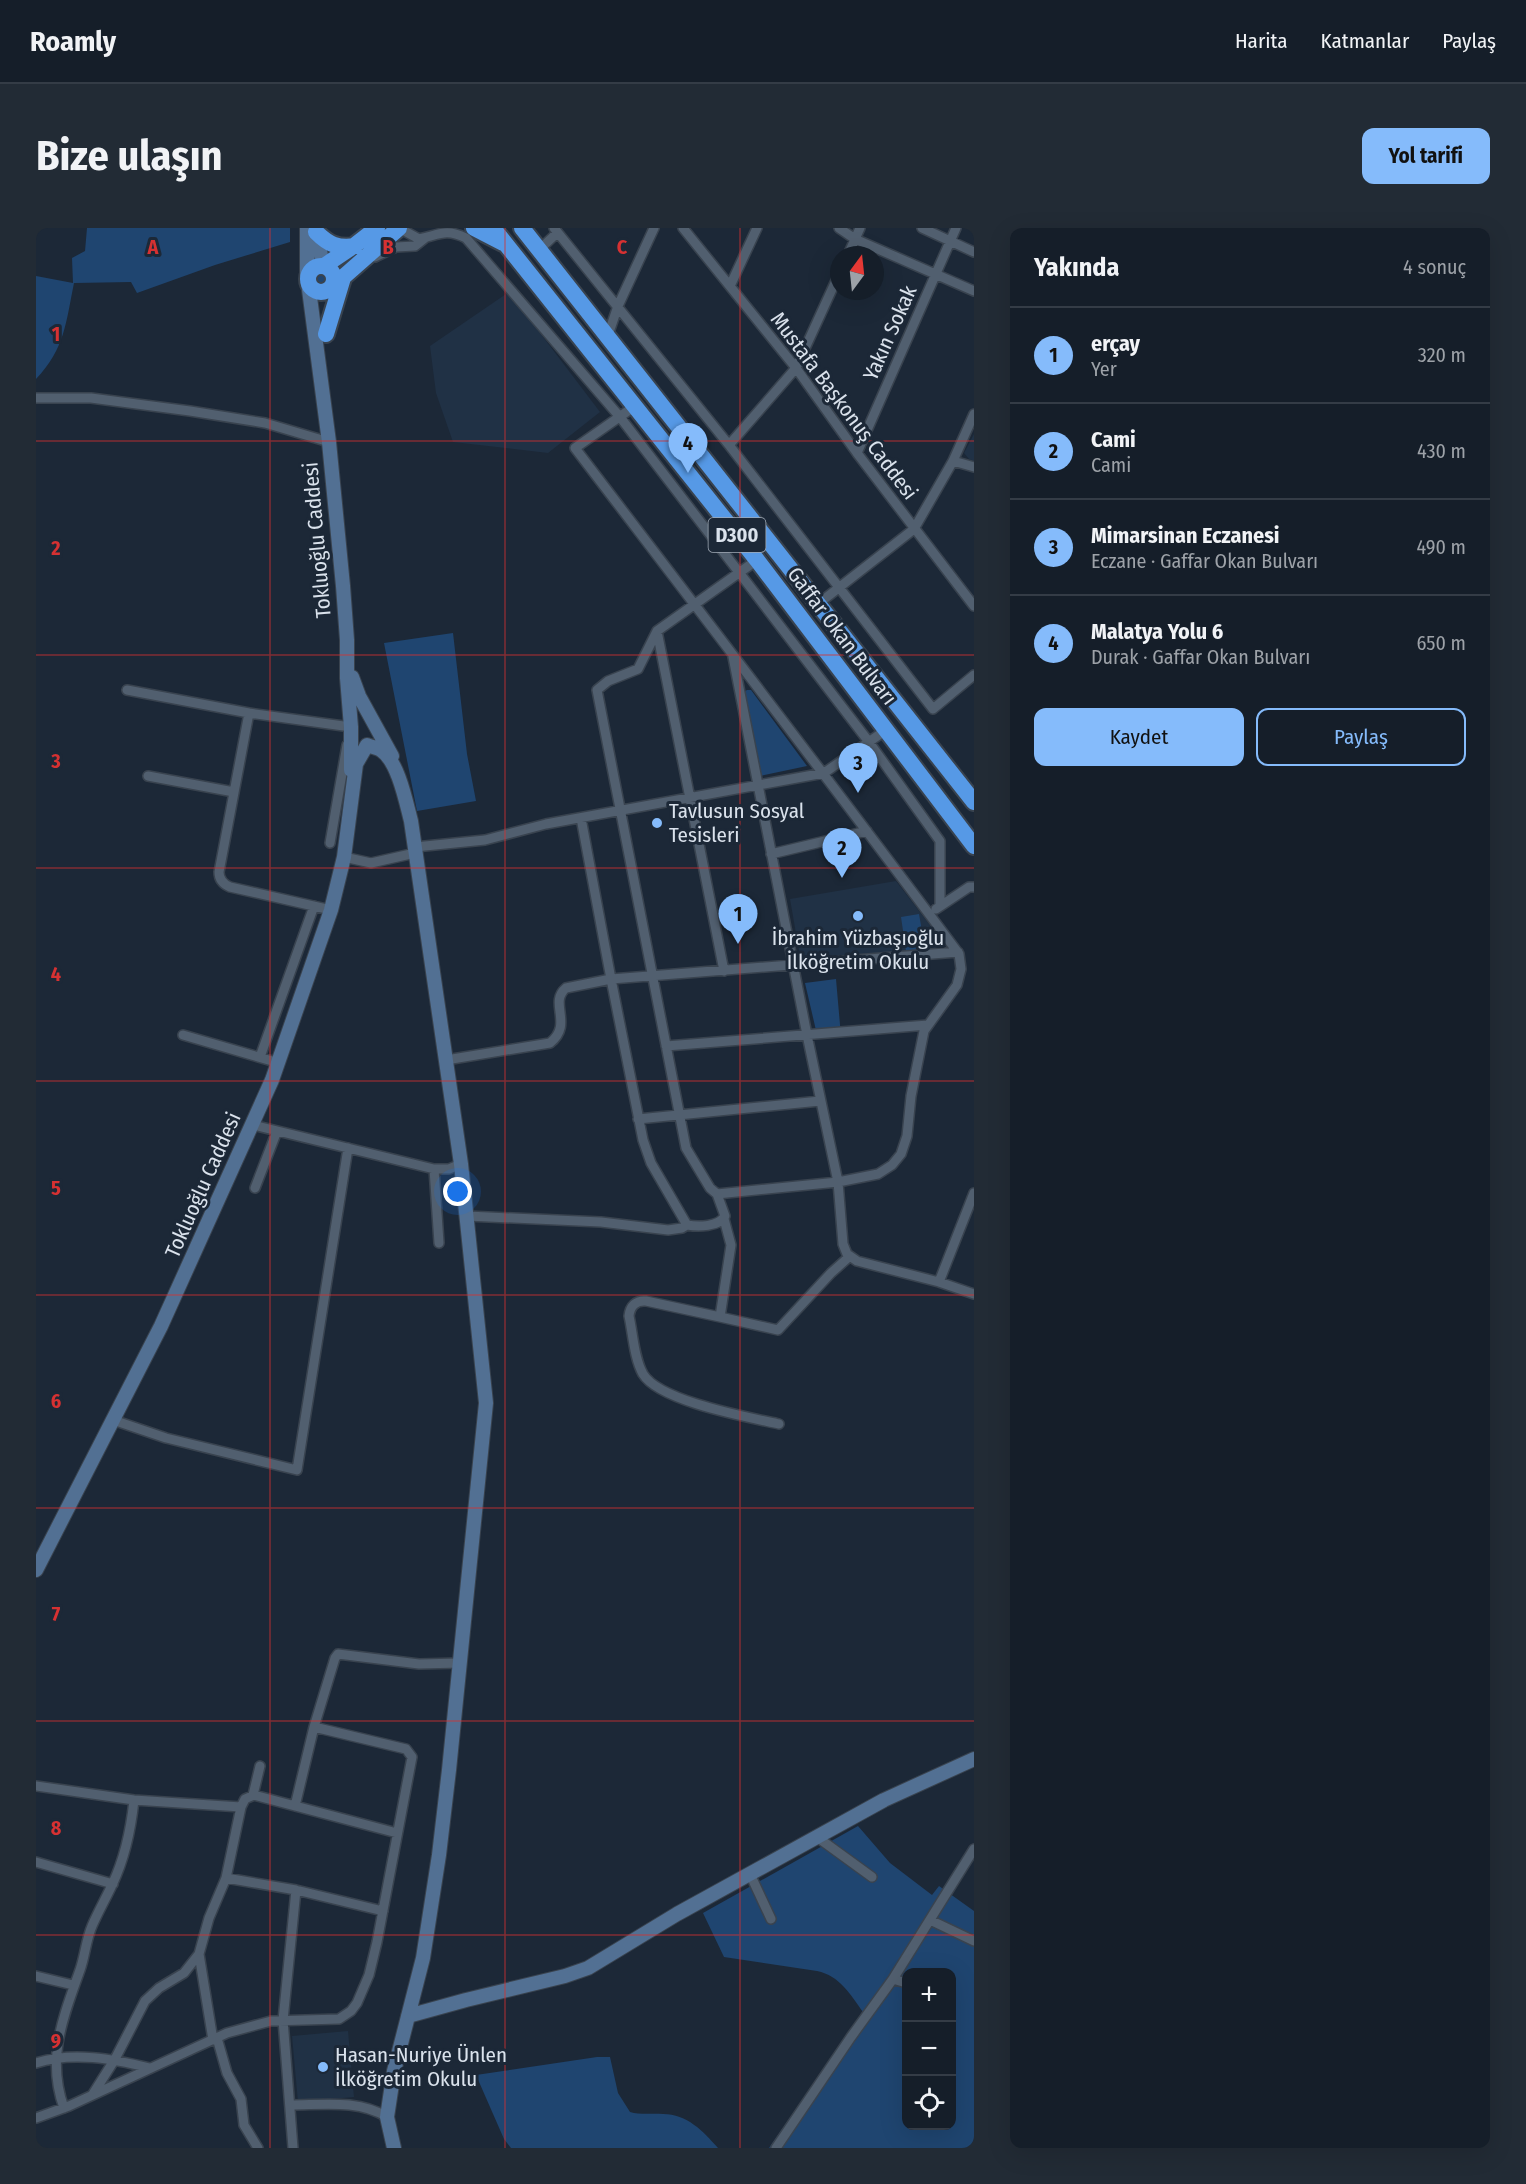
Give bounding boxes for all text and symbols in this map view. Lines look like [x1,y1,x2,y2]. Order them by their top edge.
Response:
text: Roamly [30,25,116,58]
text: Harita [1235,28,1288,54]
text: Katmanlar [1321,28,1409,54]
text: Paylaş [1442,28,1496,54]
button: Yol tarifi [1362,128,1490,184]
text: Bize ulaşın [36,131,223,181]
text: A [147,235,160,259]
text: B [382,235,394,259]
text: C [617,235,628,259]
north arrow [830,246,884,300]
text: Yakında [1034,252,1119,283]
text: 4 sonuç [1403,255,1466,279]
street label: Yakın Sokak [858,281,923,385]
street label: Mustafa Başkonuş Caddesi [765,307,923,505]
text: 1 [52,322,60,346]
text: erçay [1091,330,1140,357]
text: 1 [1049,343,1058,367]
text: 320 m [1418,343,1466,367]
text: Yer [1091,357,1117,381]
pin: 4 [668,424,708,473]
text: Cami [1091,426,1136,453]
text: 2 [1049,439,1058,463]
text: 430 m [1417,439,1466,463]
text: Cami [1091,453,1131,477]
street label: Tokluoğlu Caddesi [297,461,337,619]
road number: D300 [708,518,766,552]
text: Mimarsinan Eczanesi [1091,522,1280,549]
text: 3 [1049,535,1058,559]
text: 490 m [1416,535,1466,559]
text: 2 [50,536,61,560]
text: Eczane · Gaffar Okan Bulvarı [1091,549,1318,573]
street label: Gaffar Okan Bulvarı [782,562,902,710]
text: Malatya Yolu 6 [1091,618,1223,645]
text: 4 [1048,631,1059,655]
text: 650 m [1417,631,1466,655]
text: Durak · Gaffar Okan Bulvarı [1091,645,1310,669]
button: Kaydet [1034,708,1244,766]
button: Paylaş [1256,708,1466,766]
pin: 3 [838,744,878,793]
text: 3 [50,749,61,773]
place label: Tavlusun Sosyal Tesisleri [669,798,805,848]
marker: Tavlusun Sosyal Tesisleri [650,816,664,830]
pin: 2 [822,828,862,878]
pin: 1 [718,894,758,944]
marker: İbrahim Yüzbaşıoğlu İlköğretim Okulu [851,909,865,923]
place label: İbrahim Yüzbaşıoğlu İlköğretim Okulu [772,925,944,975]
text: 4 [51,962,61,986]
street label: Tokluoğlu Caddesi [159,1108,247,1262]
text: 5 [51,1176,61,1200]
your location [443,1177,472,1206]
text: 6 [51,1389,61,1413]
text: 7 [52,1602,61,1626]
text: 8 [51,1816,62,1840]
map controls [902,1968,956,2130]
button: + [902,1968,956,2022]
button: − [902,2022,956,2076]
text: 9 [51,2029,61,2053]
place label: Hasan-Nuriye Ünlen İlköğretim Okulu [335,2042,507,2092]
marker: Hasan-Nuriye Ünlen İlköğretim Okulu [316,2060,330,2074]
button: locate [902,2076,956,2130]

